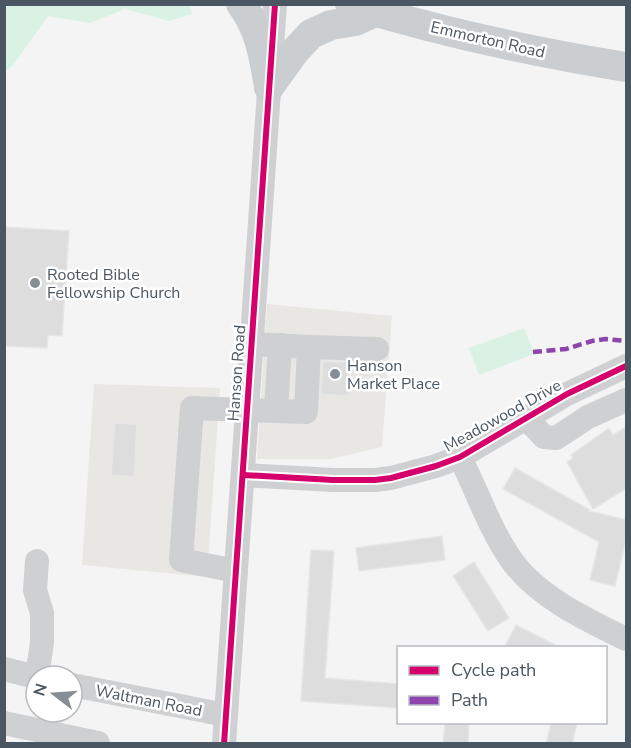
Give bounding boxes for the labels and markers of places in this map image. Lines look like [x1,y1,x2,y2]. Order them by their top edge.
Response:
place label: Rooted Bible Fellowship Church [47,264,180,304]
marker: Rooted Bible Fellowship Church [28,276,42,290]
place label: Hanson Market Place [347,355,440,395]
marker: Hanson Market Place [328,367,342,381]

